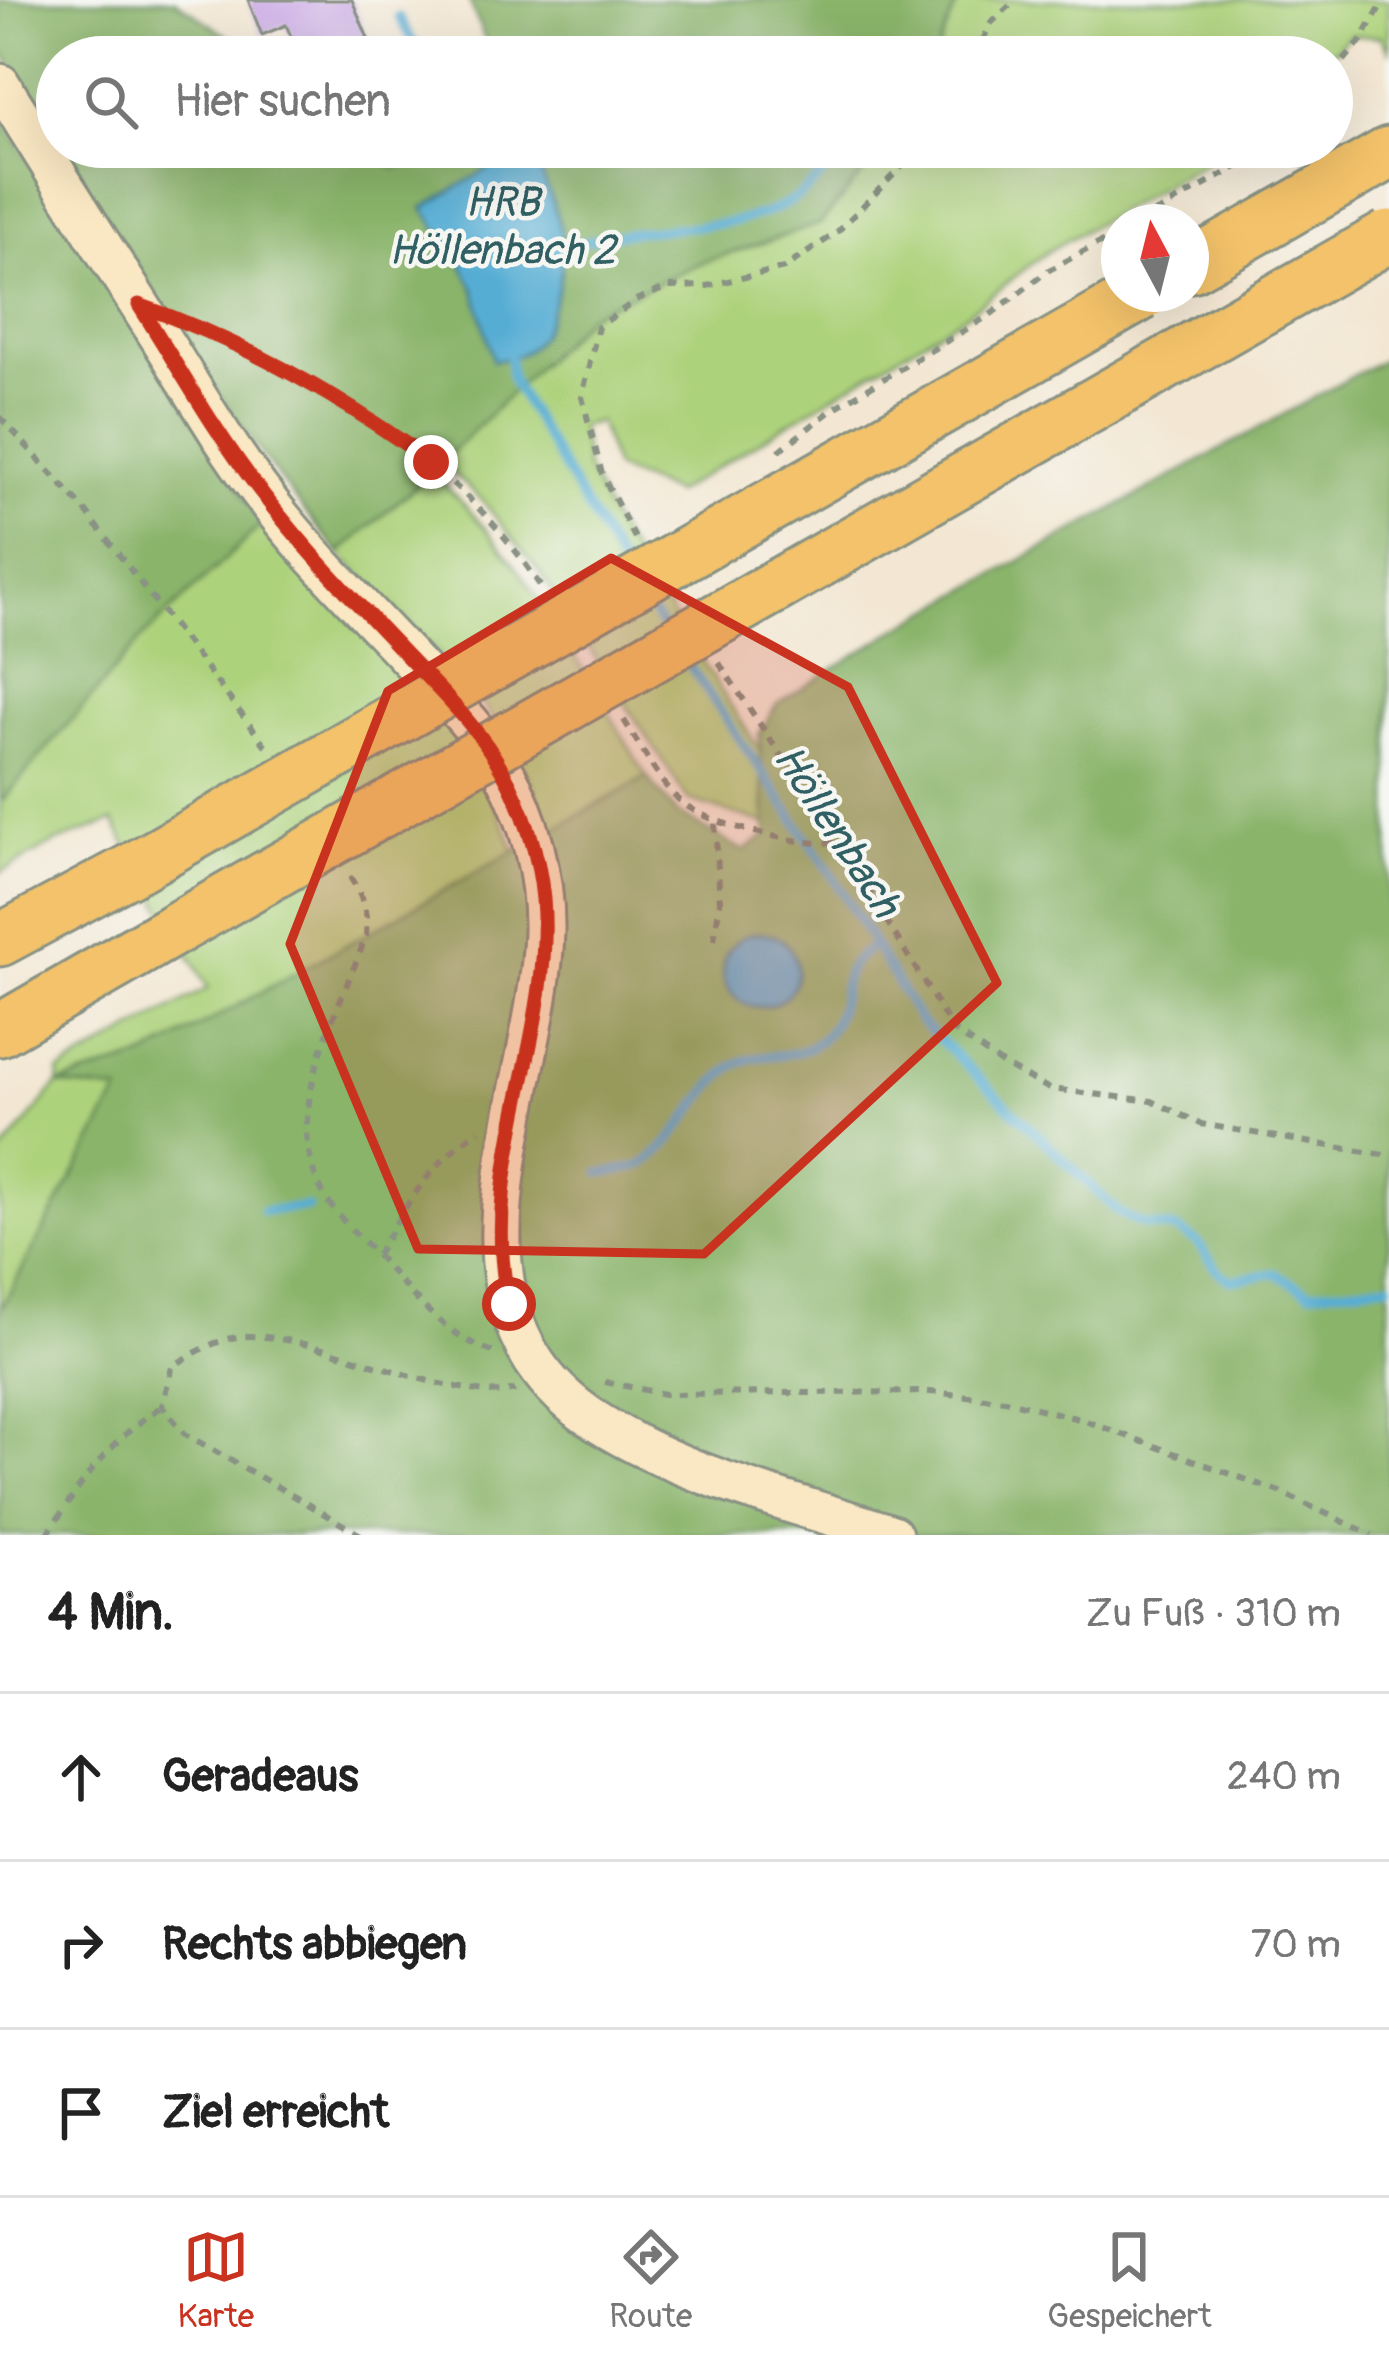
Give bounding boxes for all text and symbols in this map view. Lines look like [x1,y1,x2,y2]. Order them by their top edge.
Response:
search box [36,36,1353,168]
icon: search [78,69,144,135]
text: Hier suchen [174,74,391,130]
water label: HRB Höllenbach 2 [389,177,619,277]
north arrow [1101,204,1209,312]
route end [404,435,458,489]
water label: Höllenbach [762,735,912,929]
route start [482,1277,536,1331]
text: 4 Min. [48,1581,174,1645]
text: Zu Fuß · 310 m [1086,1589,1341,1638]
icon: ahead [48,1744,114,1810]
text: Geradeaus [162,1749,358,1805]
text: 240 m [1227,1752,1341,1801]
icon: right [48,1912,114,1978]
text: Rechts abbiegen [162,1917,467,1973]
text: 70 m [1251,1920,1341,1969]
icon: arrive [48,2080,114,2146]
text: Ziel erreicht [162,2085,389,2141]
tab: Karte [178,2224,254,2337]
tab: Route [609,2224,692,2337]
tab: Gespeichert [1047,2224,1211,2337]

